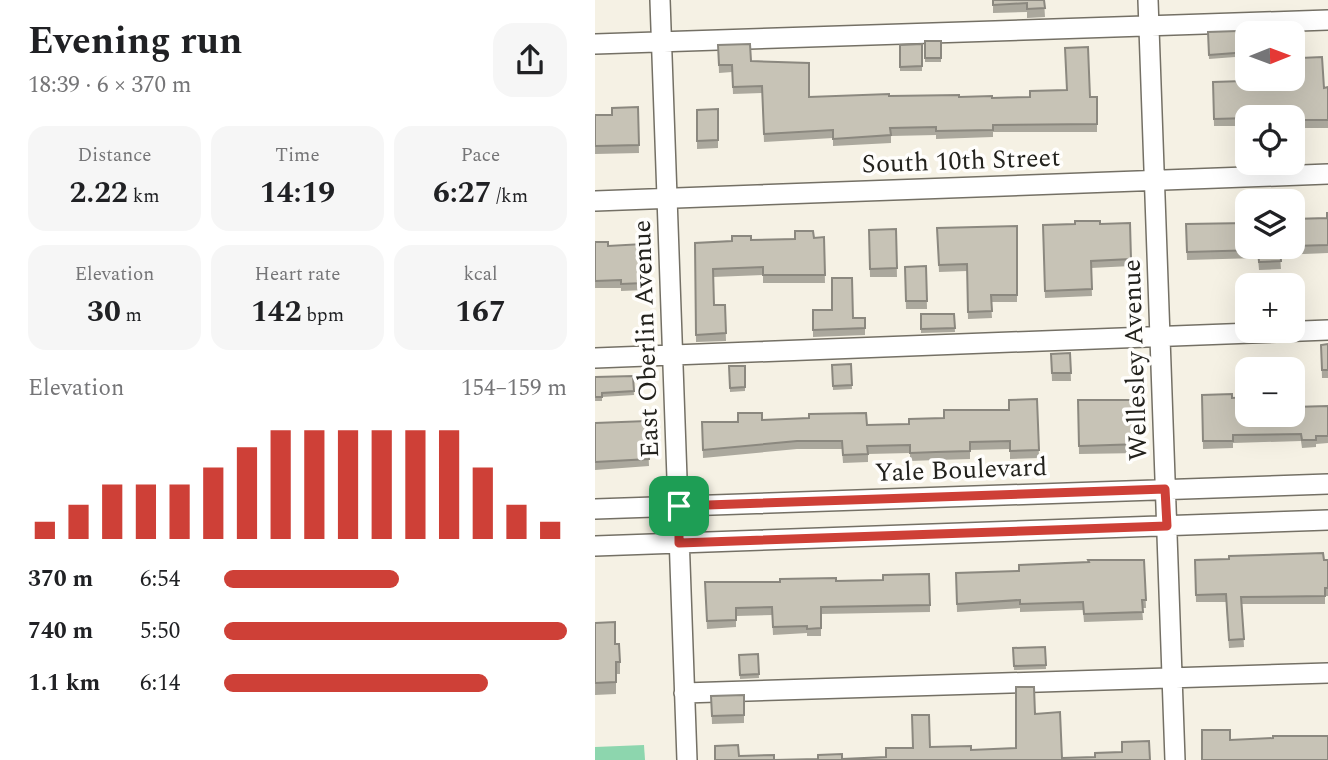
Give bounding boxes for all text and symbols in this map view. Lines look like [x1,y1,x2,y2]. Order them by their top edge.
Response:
text: Evening run [28,13,242,71]
north arrow [1235,21,1305,91]
map controls [1235,21,1305,427]
button: share [493,23,567,97]
text: 18:39 · 6 × 370 m [28,68,192,103]
button: locate [1235,105,1305,175]
street label: South 10th Street [861,138,1061,184]
text: Distance [77,141,152,170]
text: Time [275,141,320,170]
text: Pace [461,141,500,170]
text: 2.22 [69,170,128,216]
text: 14:19 [260,170,335,216]
text: 6:27 [433,170,492,216]
text: km [128,182,160,211]
text: /km [492,182,528,211]
button: layers [1235,189,1305,259]
street label: East Oberlin Avenue [622,219,670,459]
street label: Wellesley Avenue [1111,259,1159,461]
text: Elevation [75,260,154,289]
text: Heart rate [255,260,340,289]
text: kcal [463,260,498,289]
button: + [1235,273,1305,343]
text: 30 [87,289,121,335]
text: 142 [251,289,301,335]
text: 167 [455,289,506,335]
text: m [121,301,142,330]
text: bpm [301,301,344,330]
button: − [1235,357,1305,427]
text: Elevation [28,371,124,406]
text: 154–159 m [461,371,567,406]
street label: Yale Boulevard [874,447,1048,493]
pin [649,476,709,536]
icon: arrive [660,487,698,525]
text: 370 m [28,562,93,597]
text: 6:54 [140,562,180,597]
text: 740 m [28,614,93,649]
text: 5:50 [140,614,180,649]
text: 1.1 km [28,666,100,701]
text: 6:14 [140,666,180,701]

